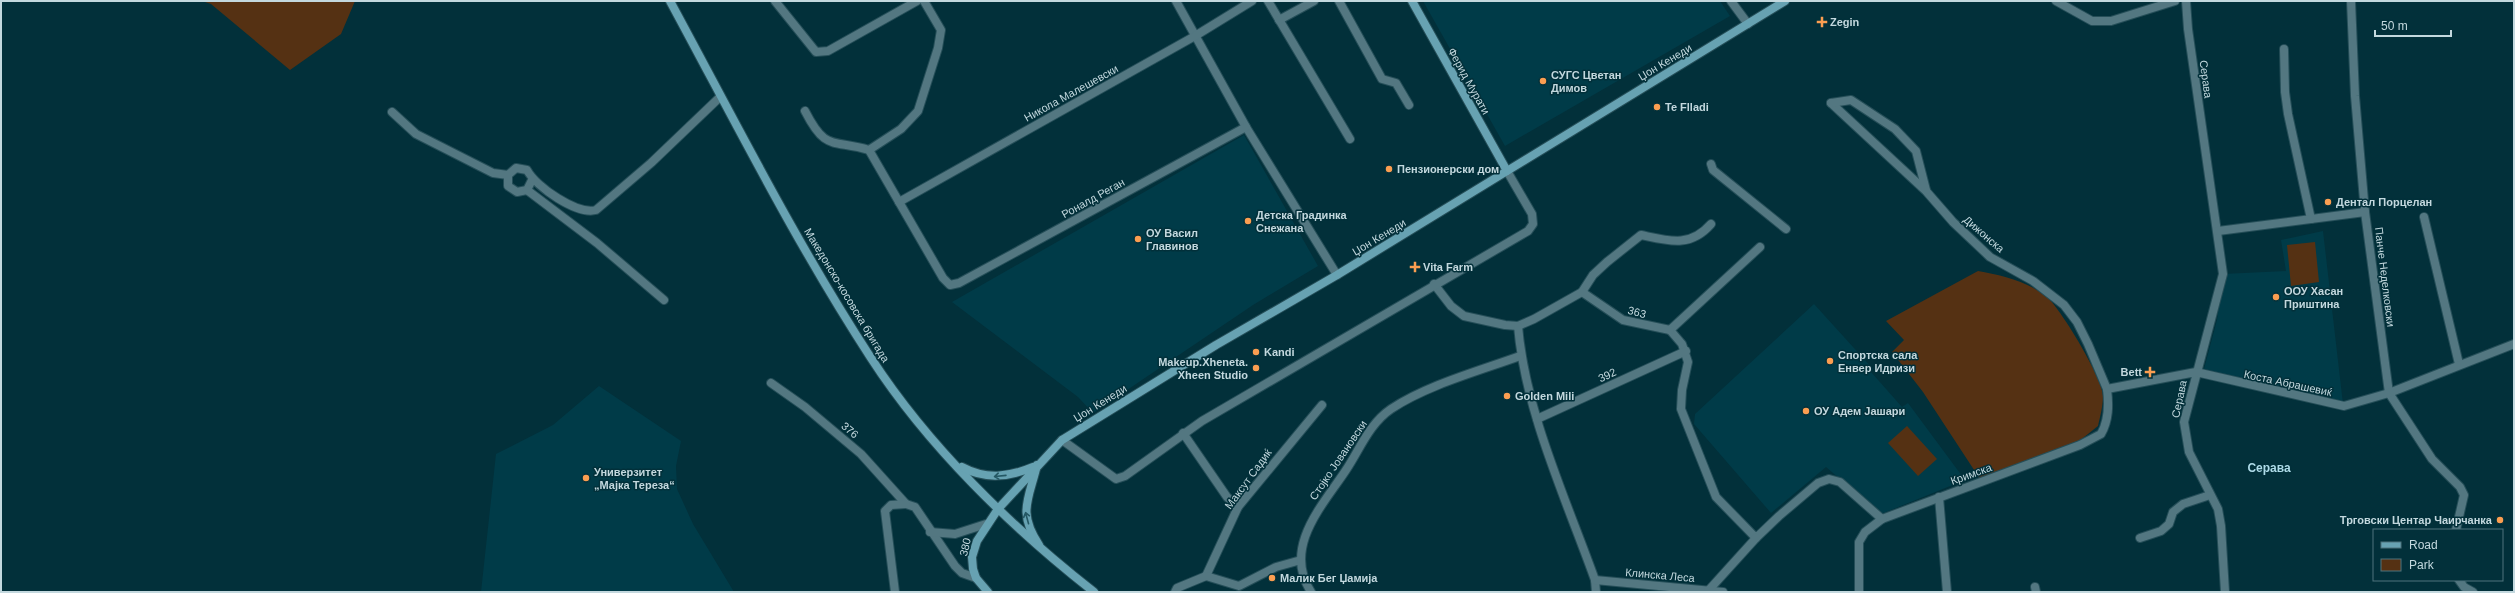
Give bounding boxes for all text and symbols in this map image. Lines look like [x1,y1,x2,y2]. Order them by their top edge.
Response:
scale bar [2375,12,2451,38]
place label: Zegin [1830,16,1860,28]
marker: Zegin [1817,17,1827,27]
text: 50 m [2381,19,2408,33]
street label: Џон Кенеди [1636,41,1694,83]
street label: Ферид Мурати [1446,46,1492,116]
street label: Серава [2197,59,2215,100]
street label: Никола Малешевски [1022,62,1120,124]
place label: СУГС Цветан Димов [1551,69,1622,94]
marker: СУГС Цветан Димов [1538,76,1548,86]
place label: Te Flladi [1665,101,1709,113]
marker: Te Flladi [1652,102,1662,112]
place label: Пензионерски дом [1397,163,1499,175]
marker: Пензионерски дом [1384,164,1394,174]
street label: Роналд Реган [1059,176,1127,220]
place label: Дентал Порцелан [2336,196,2432,208]
marker: Дентал Порцелан [2323,197,2333,207]
place label: Детска Градинка Снежана [1256,209,1348,234]
street label: Дижонска [1961,213,2007,255]
marker: Детска Градинка Снежана [1243,216,1253,226]
street label: Џон Кенеди [1350,216,1408,258]
street label: Македонско-косовска бригада [802,226,892,365]
street label: Панче Неделковски [2373,226,2397,328]
place label: ОУ Васил Главинов [1146,227,1199,252]
marker: ОУ Васил Главинов [1133,234,1143,244]
place label: Vita Farm [1423,261,1473,273]
marker: Vita Farm [1410,262,1420,272]
place label: ООУ Хасан Приштина [2284,285,2343,310]
marker: ООУ Хасан Приштина [2271,292,2281,302]
street label: 363 [1627,304,1647,320]
place label: Kandi [1264,346,1295,358]
marker: Kandi [1251,347,1261,357]
place label: Спортска сала Енвер Идризи [1838,349,1918,374]
place label: Makeup.Xheneta. Xheen Studio [1158,356,1248,381]
marker: Спортска сала Енвер Идризи [1825,356,1835,366]
marker: Makeup.Xheneta. Xheen Studio [1251,363,1261,373]
street label: 392 [1596,366,1618,384]
place label: Bett [2121,366,2142,378]
marker: Bett [2145,367,2155,377]
street label: Коста Абрашевиќ [2243,368,2333,398]
street label: Серава [2169,378,2189,419]
street label: Џон Кенеди [1071,382,1129,424]
place label: Golden Mili [1515,390,1574,402]
marker: Golden Mili [1502,391,1512,401]
place label: ОУ Адем Јашари [1814,405,1905,417]
marker: ОУ Адем Јашари [1801,406,1811,416]
street label: Стојко Јовановски [1307,418,1369,502]
street label: 376 [839,420,861,440]
street label: Максут Садиќ [1222,447,1274,511]
street label: Кримска [1949,461,1994,487]
district label: Серава [2247,461,2291,475]
place label: Универзитет „Мајка Тереза“ [594,466,675,491]
one-way arrow [994,472,1007,480]
marker: Универзитет „Мајка Тереза“ [581,473,591,483]
one-way arrow [1023,512,1030,525]
place label: Трговски Центар Чаирчанка [2340,514,2493,526]
marker: Трговски Центар Чаирчанка [2495,515,2505,525]
legend [2373,529,2503,581]
street label: 380 [957,537,973,557]
text: Road [2409,538,2438,552]
text: Park [2409,558,2435,572]
street label: Клинска Леса [1625,566,1696,584]
place label: Малик Бег Џамија [1280,572,1378,584]
marker: Малик Бег Џамија [1267,573,1277,583]

